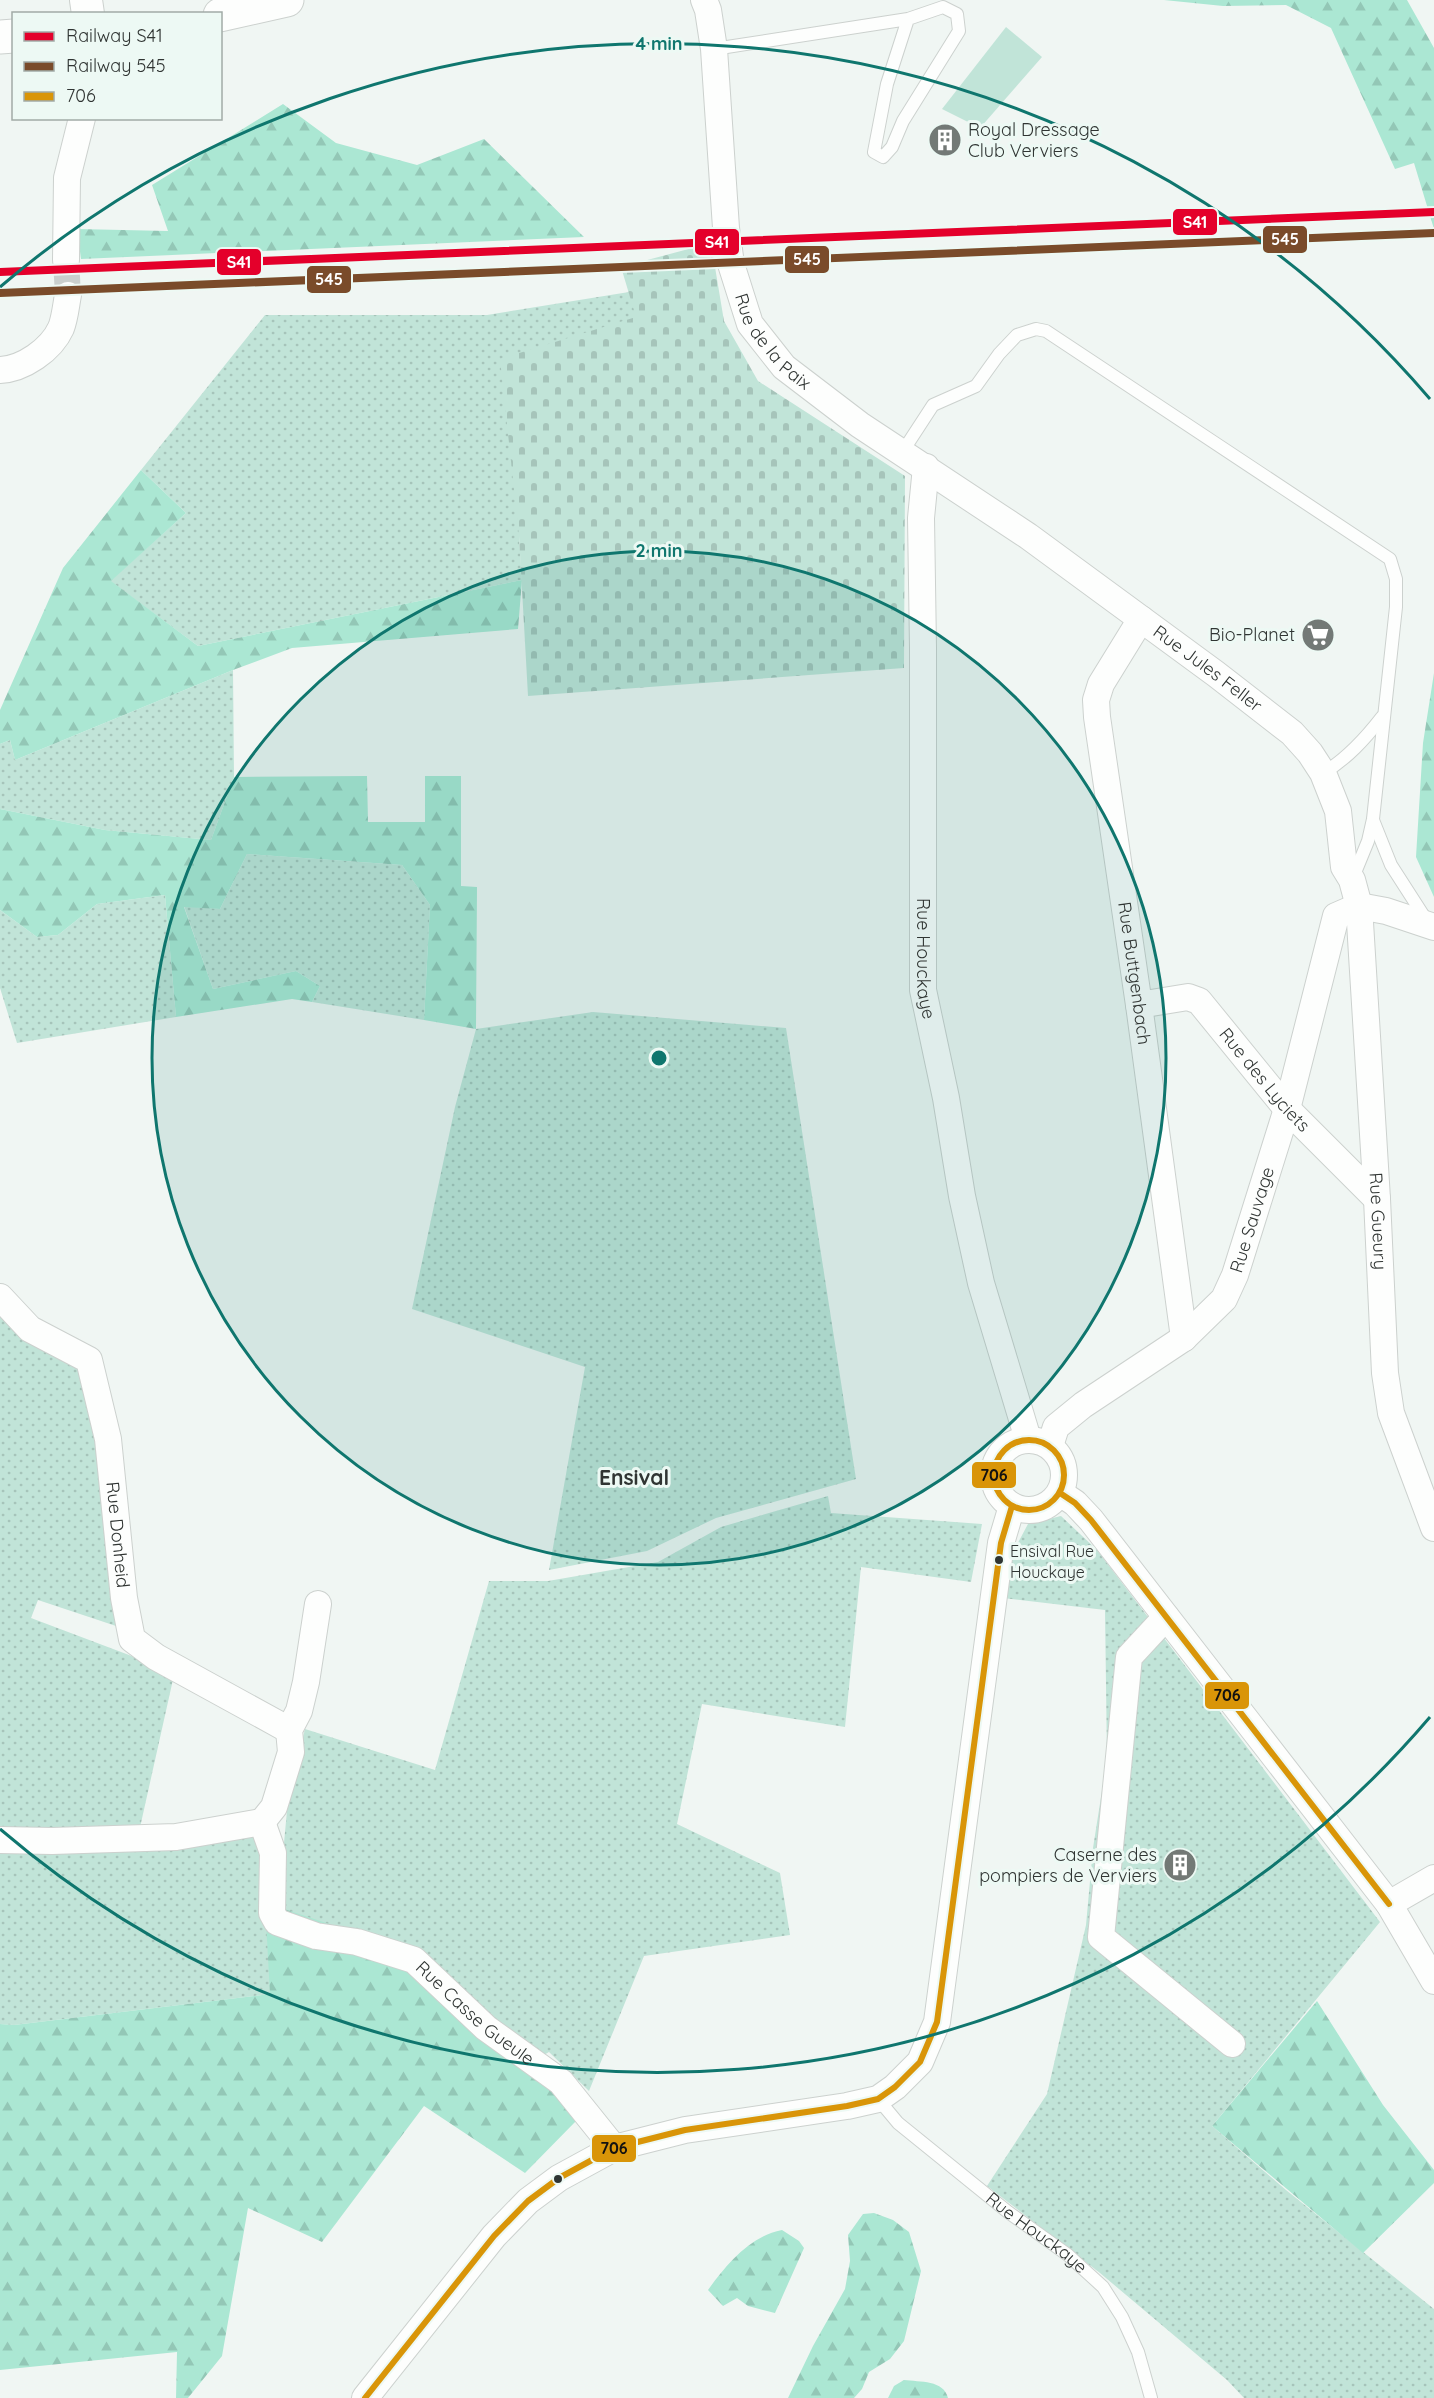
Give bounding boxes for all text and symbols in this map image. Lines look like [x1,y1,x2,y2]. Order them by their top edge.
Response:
legend [12,12,222,120]
text: Railway S41 [66,24,163,47]
text: 4 min [635,32,683,55]
text: Railway 545 [66,54,166,77]
text: 706 [66,84,96,107]
place label: Royal Dressage Club Verviers [968,118,1100,162]
building icon: Royal Dressage Club Verviers [927,122,963,158]
line badge: S41 [1172,208,1218,236]
text: S41 [1183,212,1207,232]
line badge: 545 [1262,225,1308,254]
line badge: S41 [694,228,740,256]
text: 545 [1271,229,1299,249]
text: S41 [705,232,729,252]
line badge: 545 [784,245,830,274]
line badge: S41 [216,248,262,276]
text: 545 [793,249,821,269]
text: S41 [227,252,251,272]
line badge: 545 [306,265,352,294]
text: 545 [315,269,343,289]
street label: Rue de la Paix [730,290,816,395]
text: 2 min [636,539,682,562]
supermarket icon: Bio-Planet [1300,617,1336,653]
street label: Rue Jules Feller [1149,620,1267,717]
place label: Bio-Planet [1209,623,1295,646]
street label: Rue Houckaye [912,898,941,1021]
street label: Rue Buttgenbach [1113,900,1156,1046]
street label: Rue des Lyciets [1214,1023,1315,1137]
centre of rings [649,1048,669,1068]
street label: Rue Sauvage [1224,1164,1279,1276]
street label: Rue Gueury [1364,1172,1392,1270]
line badge: 706 [971,1461,1017,1489]
district label: Ensival [599,1464,669,1490]
text: 706 [980,1465,1008,1485]
street label: Rue Donheid [101,1480,135,1589]
place label: Ensival Rue Houckaye [1010,1541,1094,1582]
marker: Ensival Rue Houckaye [993,1554,1005,1566]
line badge: 706 [1204,1681,1250,1710]
text: 706 [1213,1685,1241,1705]
place label: Caserne des pompiers de Verviers [979,1843,1157,1887]
building icon: Caserne des pompiers de Verviers [1162,1847,1198,1883]
street label: Rue Casse Gueule [411,1956,539,2070]
line badge: 706 [591,2134,637,2163]
text: 706 [600,2138,628,2158]
unlabelled marker [552,2173,564,2185]
street label: Rue Houckaye [981,2187,1092,2278]

